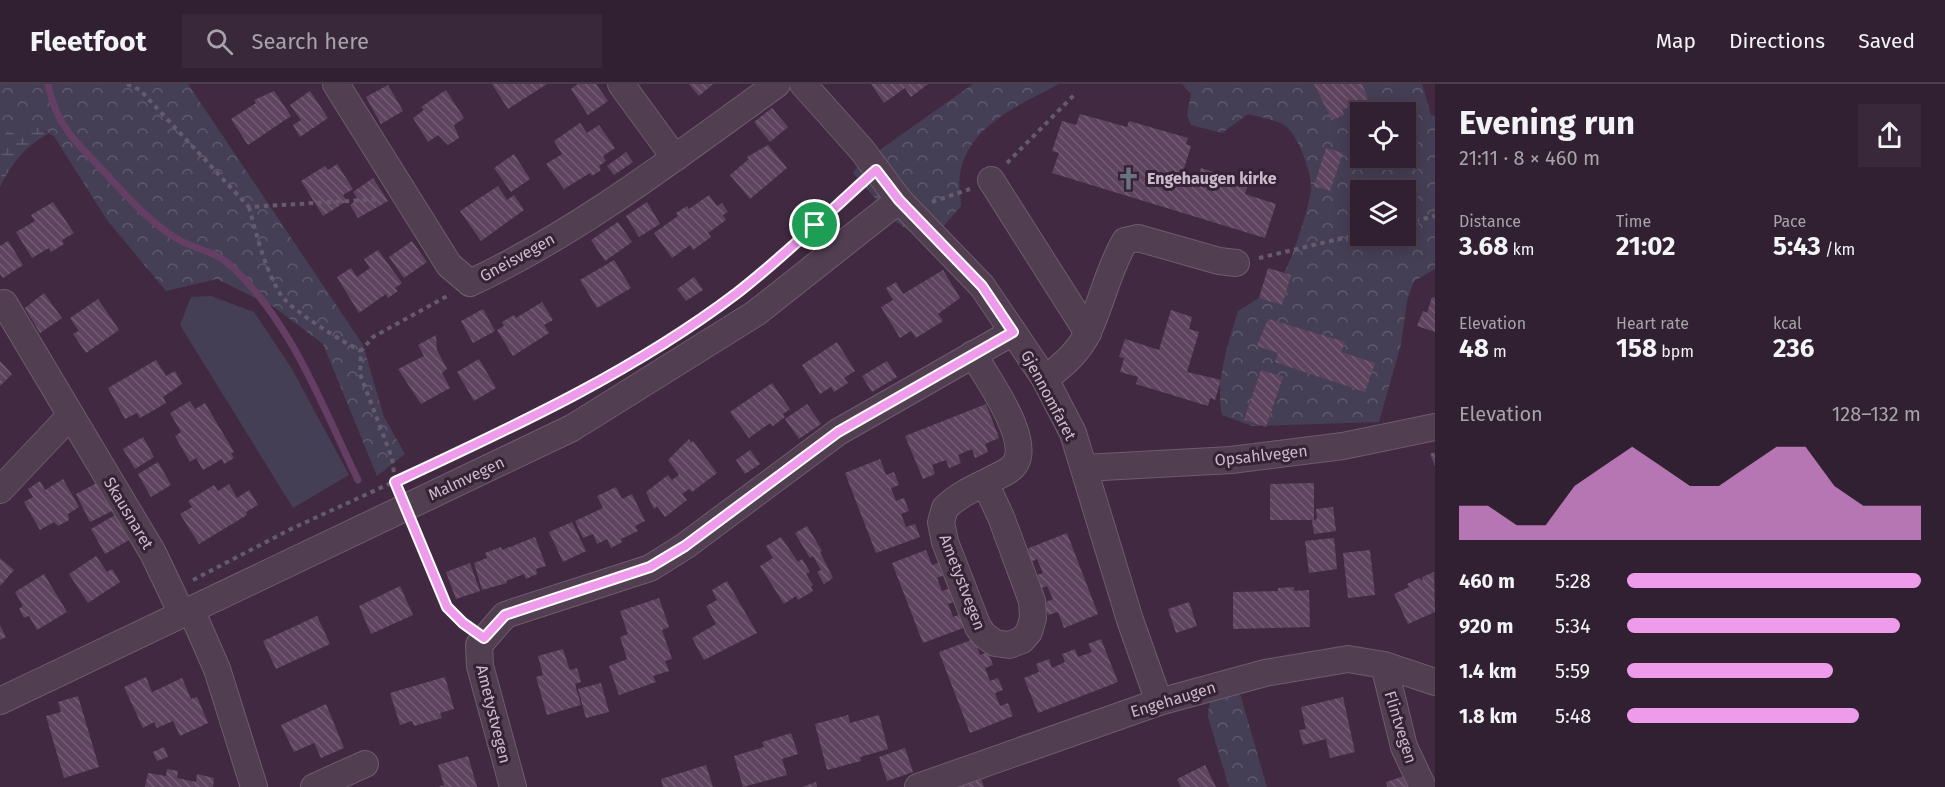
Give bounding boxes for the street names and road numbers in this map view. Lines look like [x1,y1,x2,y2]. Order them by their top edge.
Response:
street label: Gneisvegen [477,229,558,286]
street label: Gjennomfaret [1017,347,1080,444]
street label: Opsahlvegen [1214,441,1308,470]
street label: Malmvegen [425,453,507,504]
street label: Skausnaret [100,474,158,553]
street label: Ametystvegen [936,532,989,633]
street label: Ametystvegen [472,663,515,765]
street label: Engehaugen [1128,678,1218,721]
street label: Flintvegen [1381,689,1421,766]

